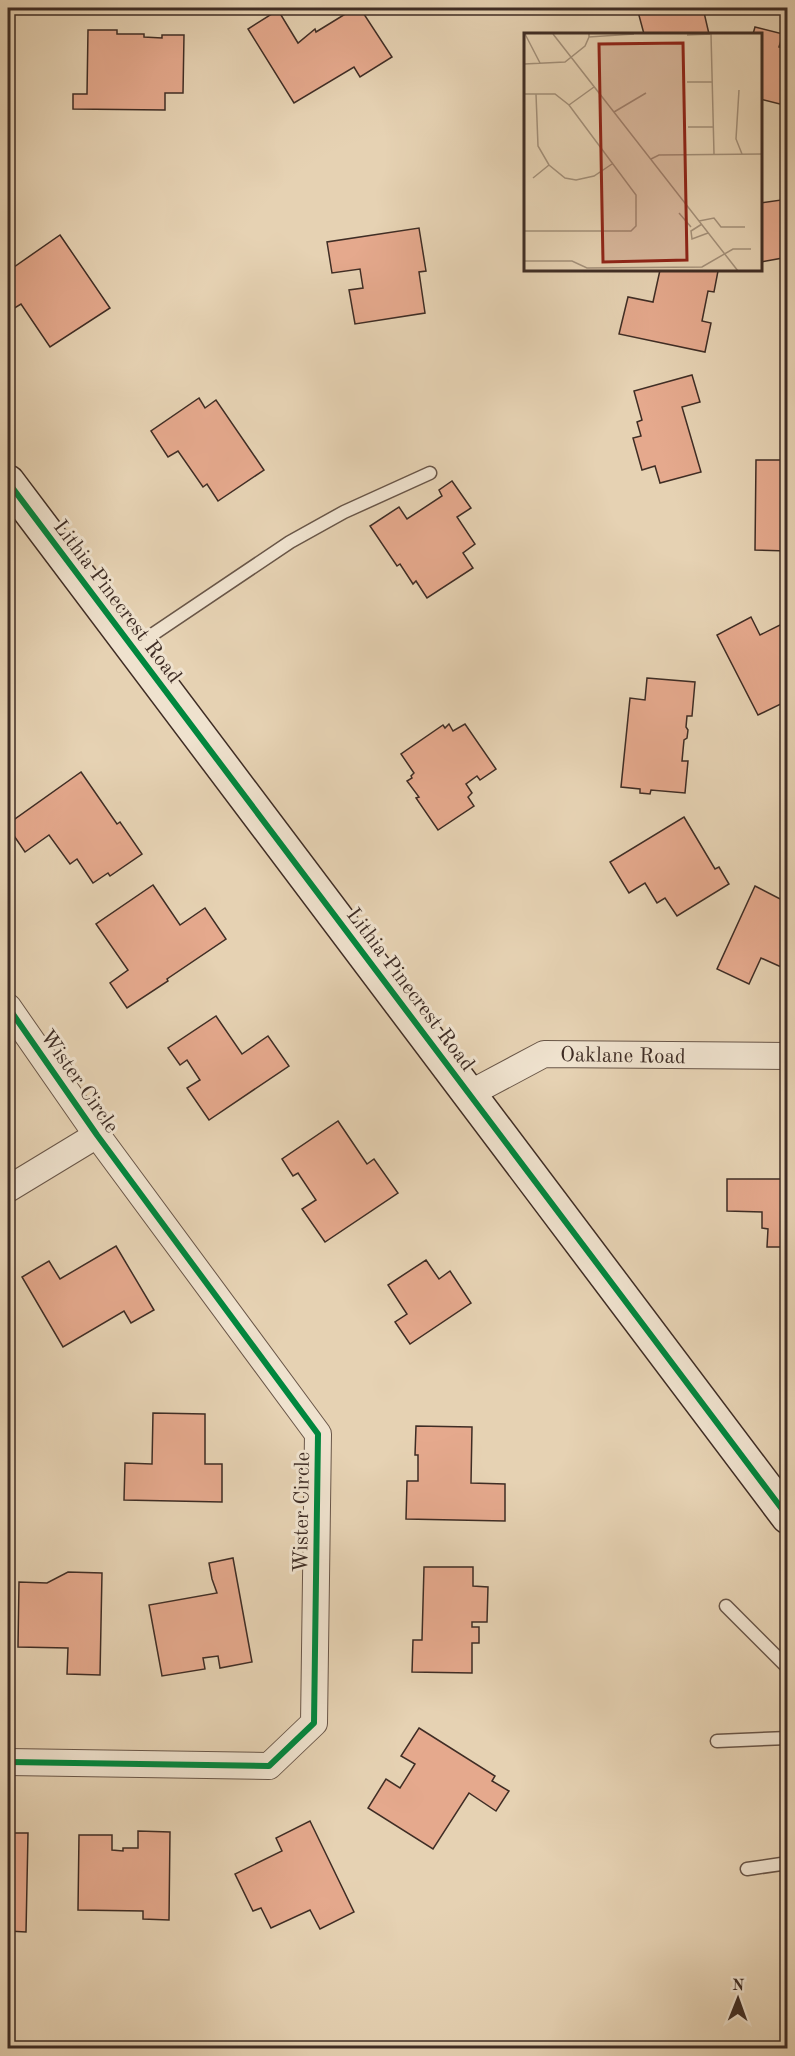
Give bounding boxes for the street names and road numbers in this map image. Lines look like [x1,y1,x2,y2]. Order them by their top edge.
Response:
street label: Lithia Pinecrest Road [49,517,185,687]
street label: Lithia Pinecrest Road [342,905,478,1075]
street label: Wister Circle [36,1026,122,1137]
street label: Oaklane Road [560,1045,686,1068]
street label: Wister Circle [291,1452,314,1573]

